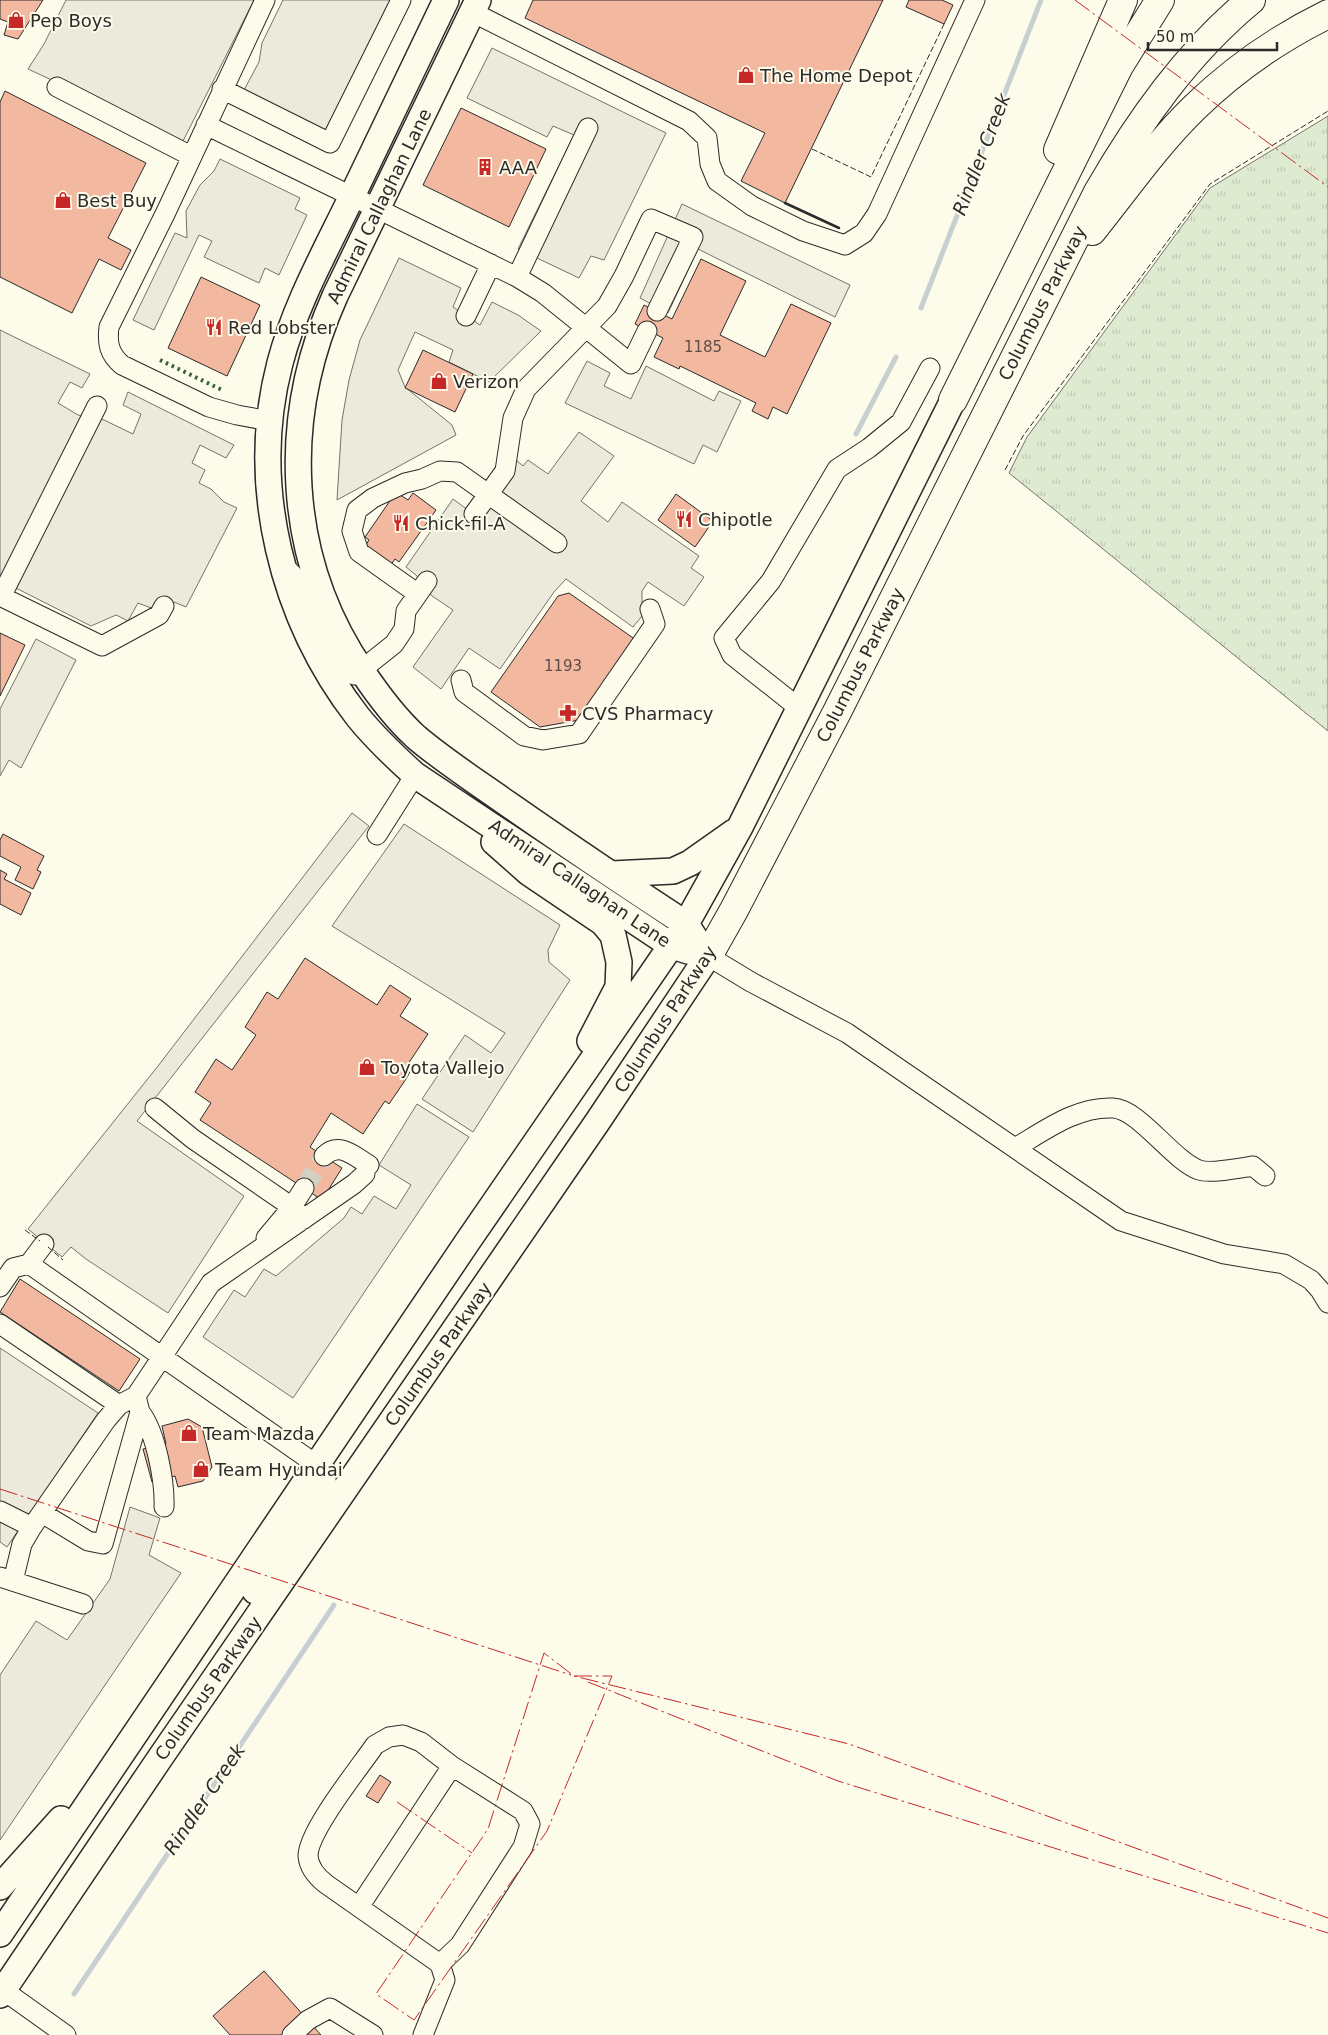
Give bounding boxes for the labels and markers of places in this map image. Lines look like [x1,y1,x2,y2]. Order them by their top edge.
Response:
shop icon: Pep Boys [6,10,26,30]
place label: Pep Boys [30,10,112,31]
shop icon: The Home Depot [736,65,756,85]
place label: The Home Depot [759,65,913,86]
building icon: AAA [475,157,495,177]
place label: AAA [499,157,538,178]
shop icon: Best Buy [53,190,73,210]
place label: Best Buy [77,190,157,211]
restaurant icon: Red Lobster [204,317,224,337]
place label: Red Lobster [228,317,336,338]
shop icon: Verizon [429,371,449,391]
place label: Verizon [453,371,519,392]
restaurant icon: Chipotle [674,509,694,529]
place label: Chipotle [698,509,773,530]
restaurant icon: Chick-fil-A [391,513,411,533]
place label: Chick-fil-A [415,513,506,534]
pharmacy icon: CVS Pharmacy [558,703,578,723]
place label: CVS Pharmacy [582,703,714,724]
shop icon: Toyota Vallejo [357,1057,377,1077]
place label: Toyota Vallejo [380,1057,504,1078]
shop icon: Team Mazda [179,1423,199,1443]
place label: Team Mazda [202,1423,315,1444]
shop icon: Team Hyundai [191,1459,211,1479]
place label: Team Hyundai [214,1459,343,1480]

